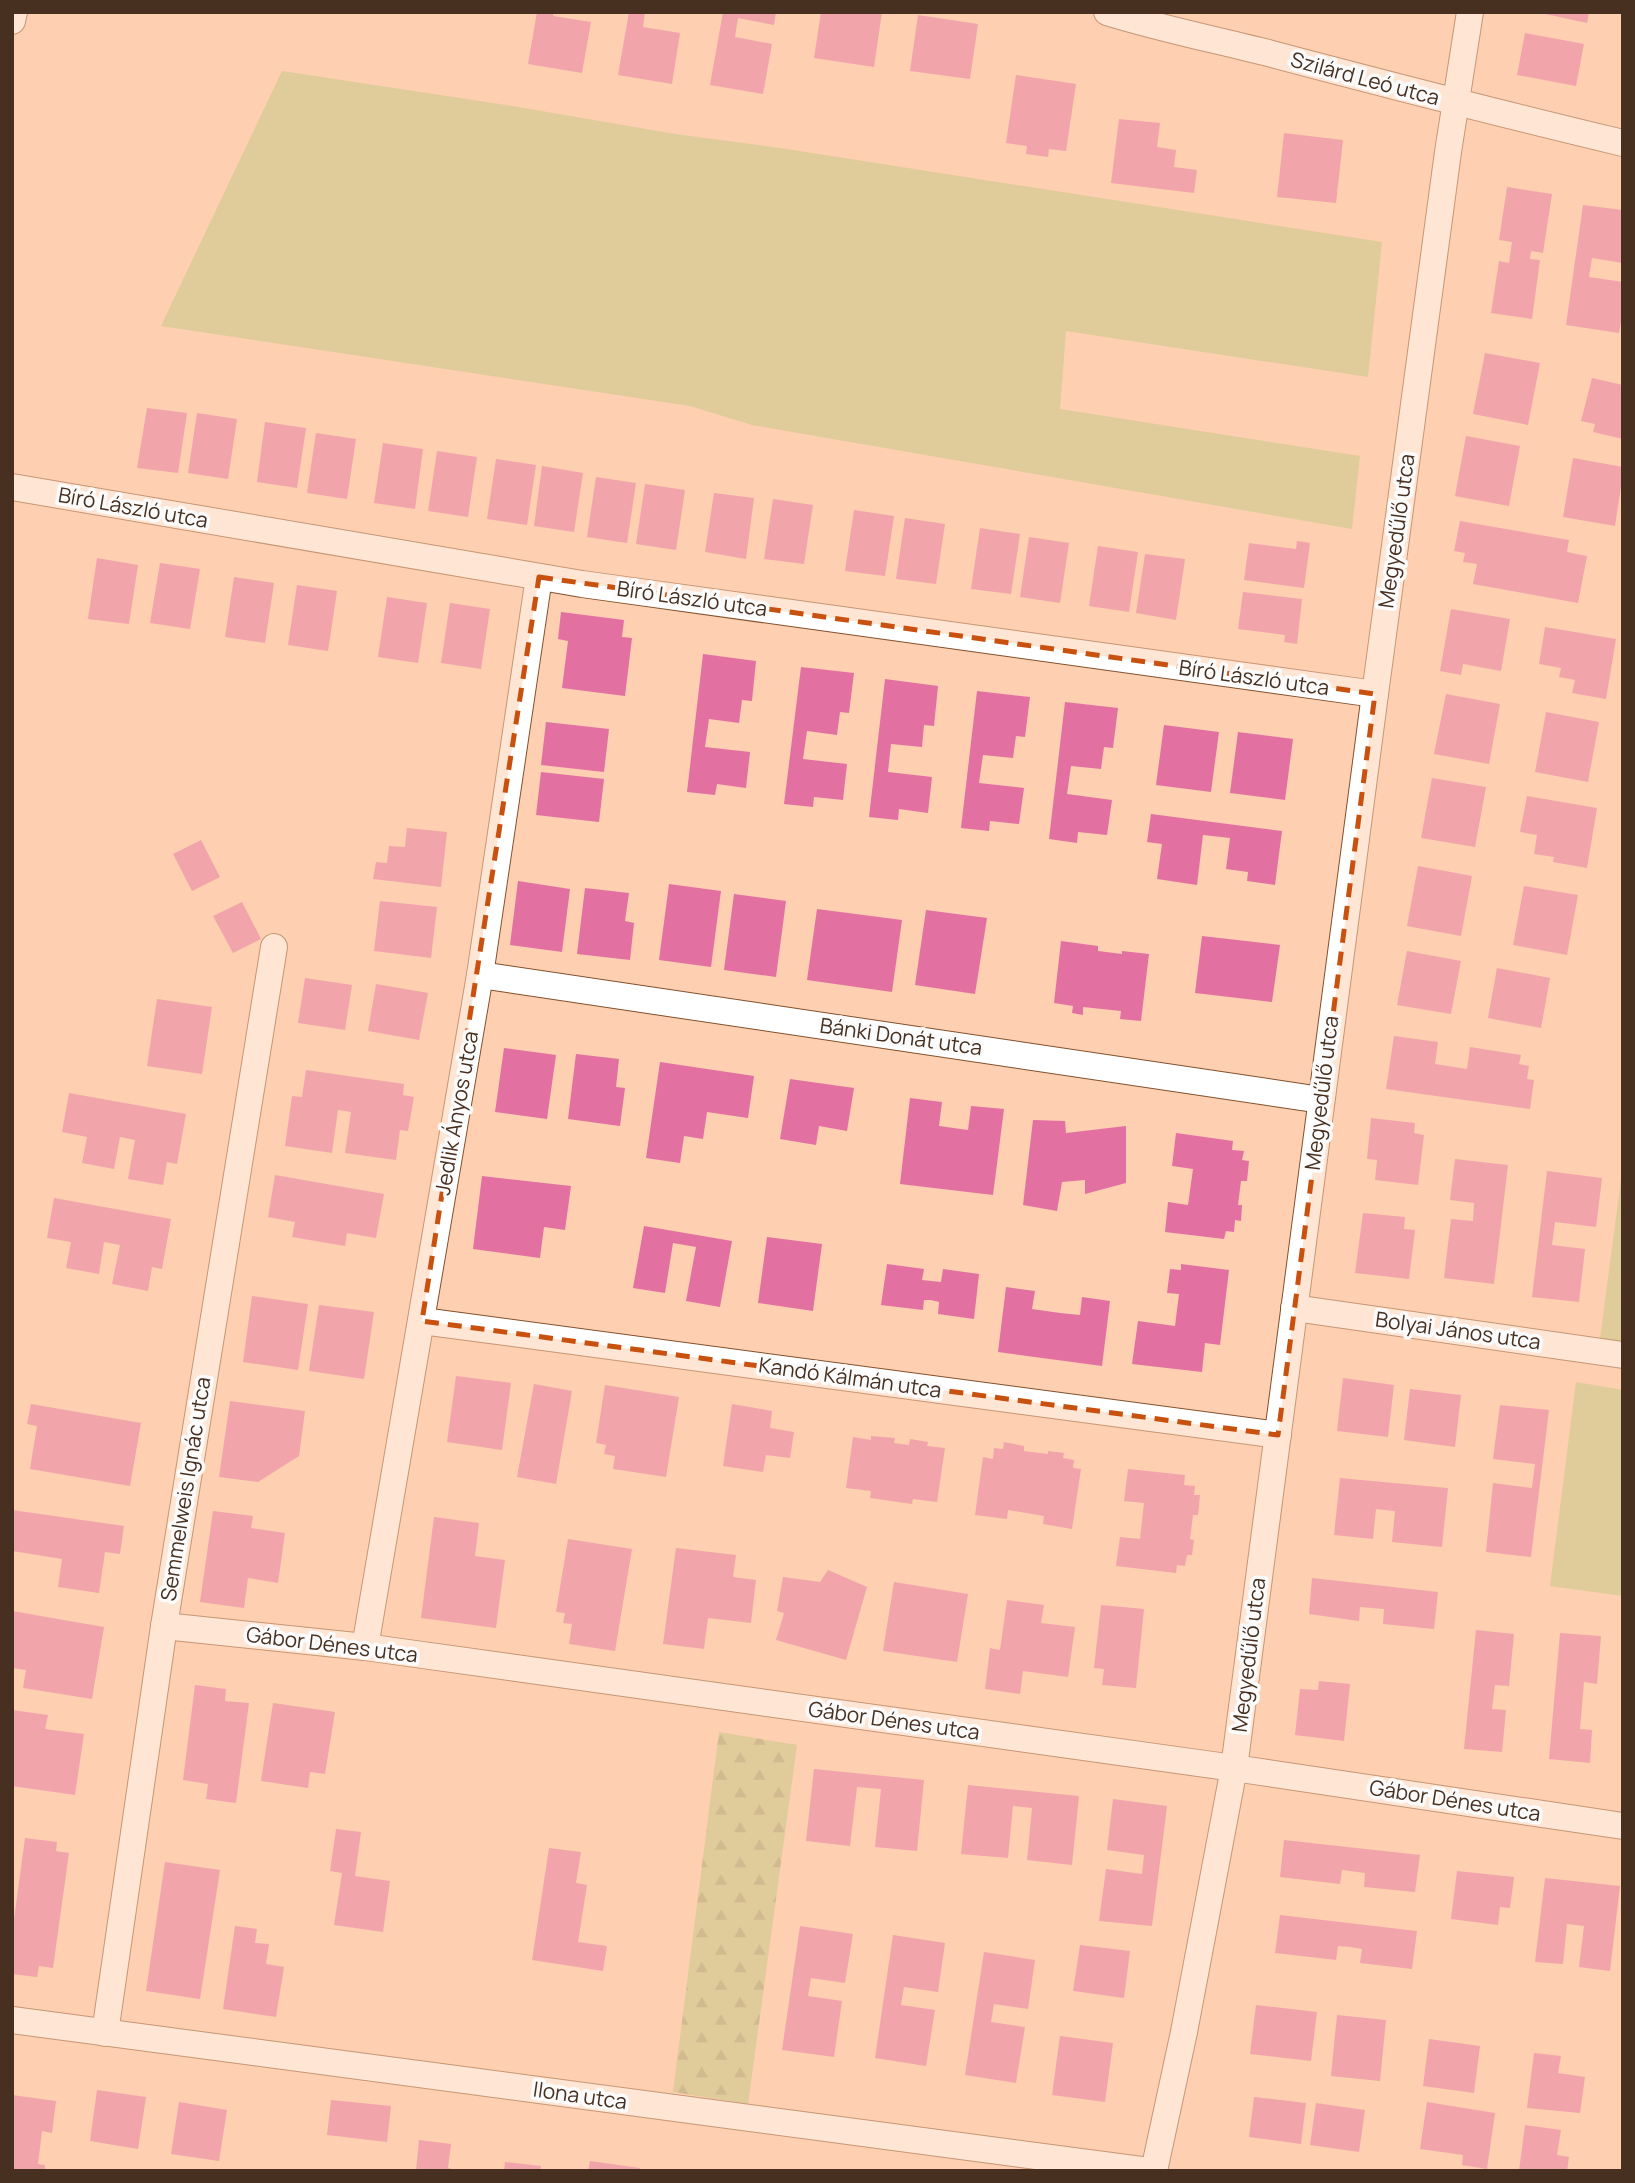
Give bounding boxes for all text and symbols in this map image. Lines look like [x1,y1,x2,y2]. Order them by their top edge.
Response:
street label: Szilárd Leó utca [1288,45,1443,111]
street label: Megyedűlő utca [1371,452,1421,610]
street label: Bíró László utca [56,480,210,534]
street label: Bíró László utca [615,574,769,622]
street label: Bíró László utca [1177,653,1331,701]
street label: Bánki Donát utca [818,1011,984,1061]
street label: Megyedűlő utca [1298,1014,1344,1172]
street label: Jedlik Ányos utca [428,1029,484,1197]
street label: Bolyai János utca [1374,1305,1543,1355]
street label: Kandó Kálmán utca [757,1350,943,1404]
street label: Semmelweis Ignác utca [153,1375,217,1603]
street label: Megyedűlő utca [1225,1576,1271,1734]
street label: Gábor Dénes utca [245,1620,420,1668]
street label: Gábor Dénes utca [807,1694,982,1746]
street label: Gábor Dénes utca [1368,1773,1543,1827]
street label: Ilona utca [532,2075,629,2115]

